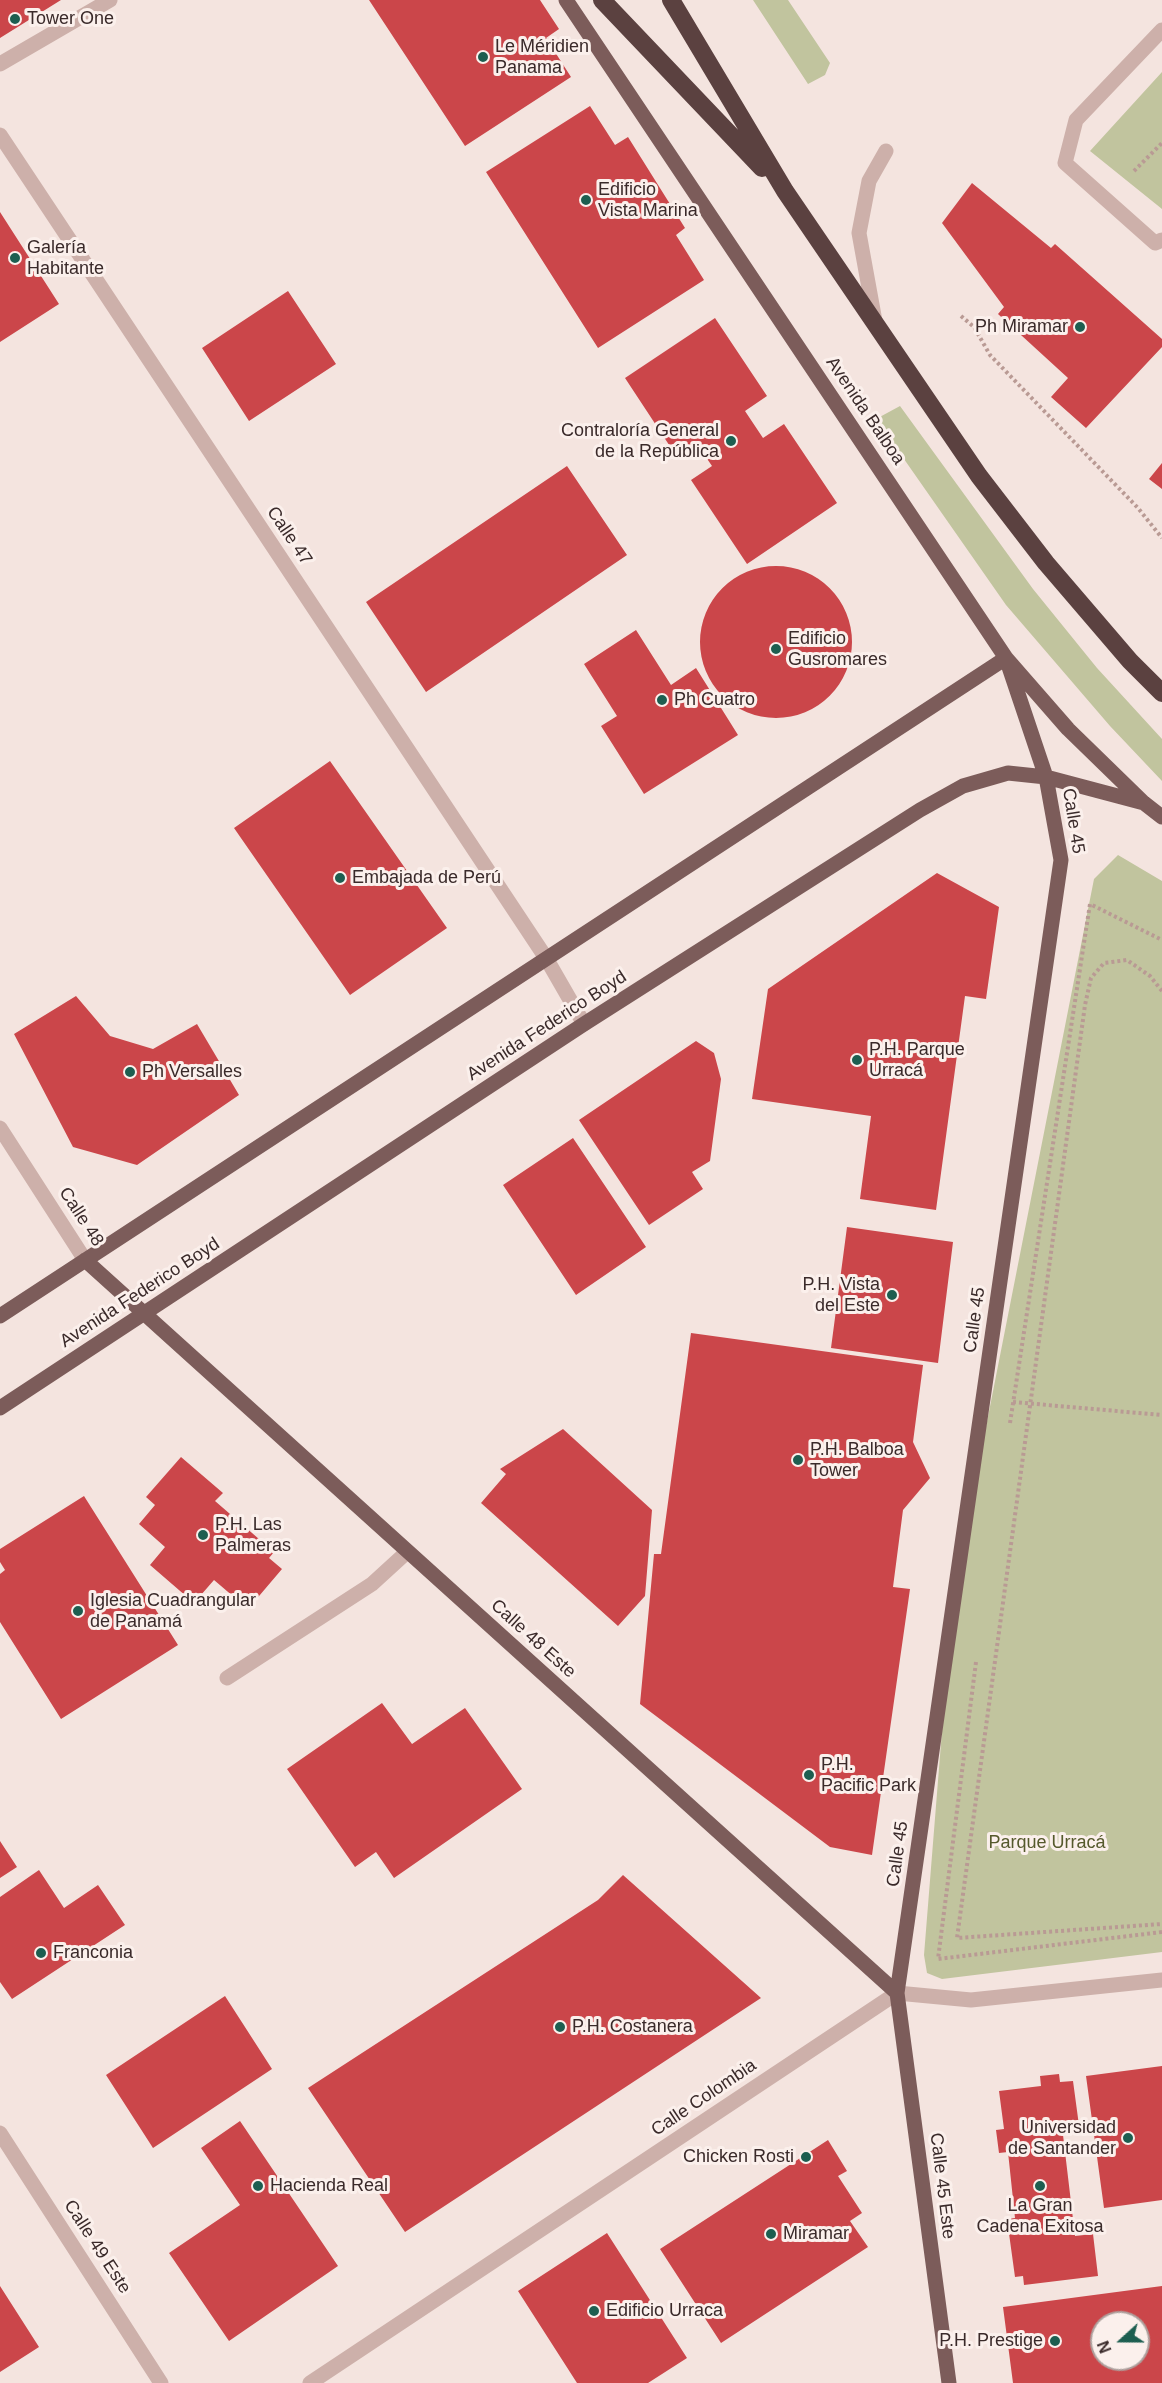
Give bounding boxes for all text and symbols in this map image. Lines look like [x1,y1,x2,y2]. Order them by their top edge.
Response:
place label: Tower One [27,8,114,30]
marker: Tower One [8,12,22,26]
place label: Le Méridien Panama [495,36,589,78]
marker: Le Méridien Panama [476,50,490,64]
place label: Edificio Vista Marina [598,179,698,222]
marker: Edificio Vista Marina [579,193,593,207]
place label: Galería Habitante [27,237,104,280]
marker: Galería Habitante [8,251,22,265]
place label: Ph Miramar [975,316,1068,338]
marker: Ph Miramar [1073,320,1087,334]
street label: Avenida Balboa [821,353,909,469]
place label: Contraloría General de la República [561,420,719,462]
marker: Contraloría General de la República [724,434,738,448]
street label: Calle 47 [262,503,316,569]
place label: Edificio Gusromares [788,628,887,670]
marker: Edificio Gusromares [769,642,783,656]
place label: Ph Cuatro [674,689,755,711]
marker: Ph Cuatro [655,693,669,707]
street label: Calle 45 [1057,787,1089,855]
place label: Embajada de Perú [352,867,501,889]
marker: Embajada de Perú [333,871,347,885]
street label: Avenida Federico Boyd [463,966,631,1086]
place label: P.H. Parque Urracá [869,1039,965,1082]
marker: P.H. Parque Urracá [850,1053,864,1067]
place label: Ph Versalles [142,1061,242,1083]
marker: Ph Versalles [123,1065,137,1079]
street label: Calle 48 [54,1183,108,1251]
street label: Avenida Federico Boyd [56,1233,224,1353]
place label: P.H. Vista del Este [803,1274,880,1316]
street label: Calle 45 [960,1286,990,1354]
marker: P.H. Vista del Este [885,1288,899,1302]
place label: P.H. Balboa Tower [810,1439,904,1482]
marker: P.H. Balboa Tower [791,1453,805,1467]
place label: P.H. Las Palmeras [215,1514,291,1556]
marker: P.H. Las Palmeras [196,1528,210,1542]
place label: Iglesia Cuadrangular de Panamá [90,1590,256,1632]
street label: Calle 48 Este [486,1595,580,1683]
marker: Iglesia Cuadrangular de Panamá [71,1604,85,1618]
place label: P.H. Pacific Park [821,1754,916,1796]
marker: P.H. Pacific Park [802,1768,816,1782]
street label: Calle 45 [883,1820,913,1888]
park label: Parque Urracá [988,1832,1106,1854]
place label: Franconia [53,1942,133,1964]
marker: Franconia [34,1946,48,1960]
place label: P.H. Costanera [572,2016,693,2038]
marker: P.H. Costanera [553,2020,567,2034]
street label: Calle Colombia [647,2055,761,2141]
place label: Universidad de Santander [1008,2117,1116,2160]
marker: Universidad de Santander [1121,2131,1135,2145]
street label: Calle 45 Este [925,2132,959,2240]
place label: Chicken Rosti [683,2146,794,2168]
marker: Chicken Rosti [799,2150,813,2164]
place label: Hacienda Real [270,2175,388,2197]
marker: Hacienda Real [251,2179,265,2193]
marker: La Gran Cadena Exitosa [1033,2179,1047,2193]
place label: La Gran Cadena Exitosa [976,2195,1104,2238]
street label: Calle 49 Este [59,2196,135,2298]
place label: Miramar [783,2223,849,2245]
marker: Miramar [764,2227,778,2241]
place label: Edificio Urraca [606,2300,723,2322]
marker: Edificio Urraca [587,2304,601,2318]
north arrow [1090,2311,1150,2371]
place label: P.H. Prestige [939,2330,1043,2352]
marker: P.H. Prestige [1048,2334,1062,2348]
text: N [1095,2338,1115,2355]

